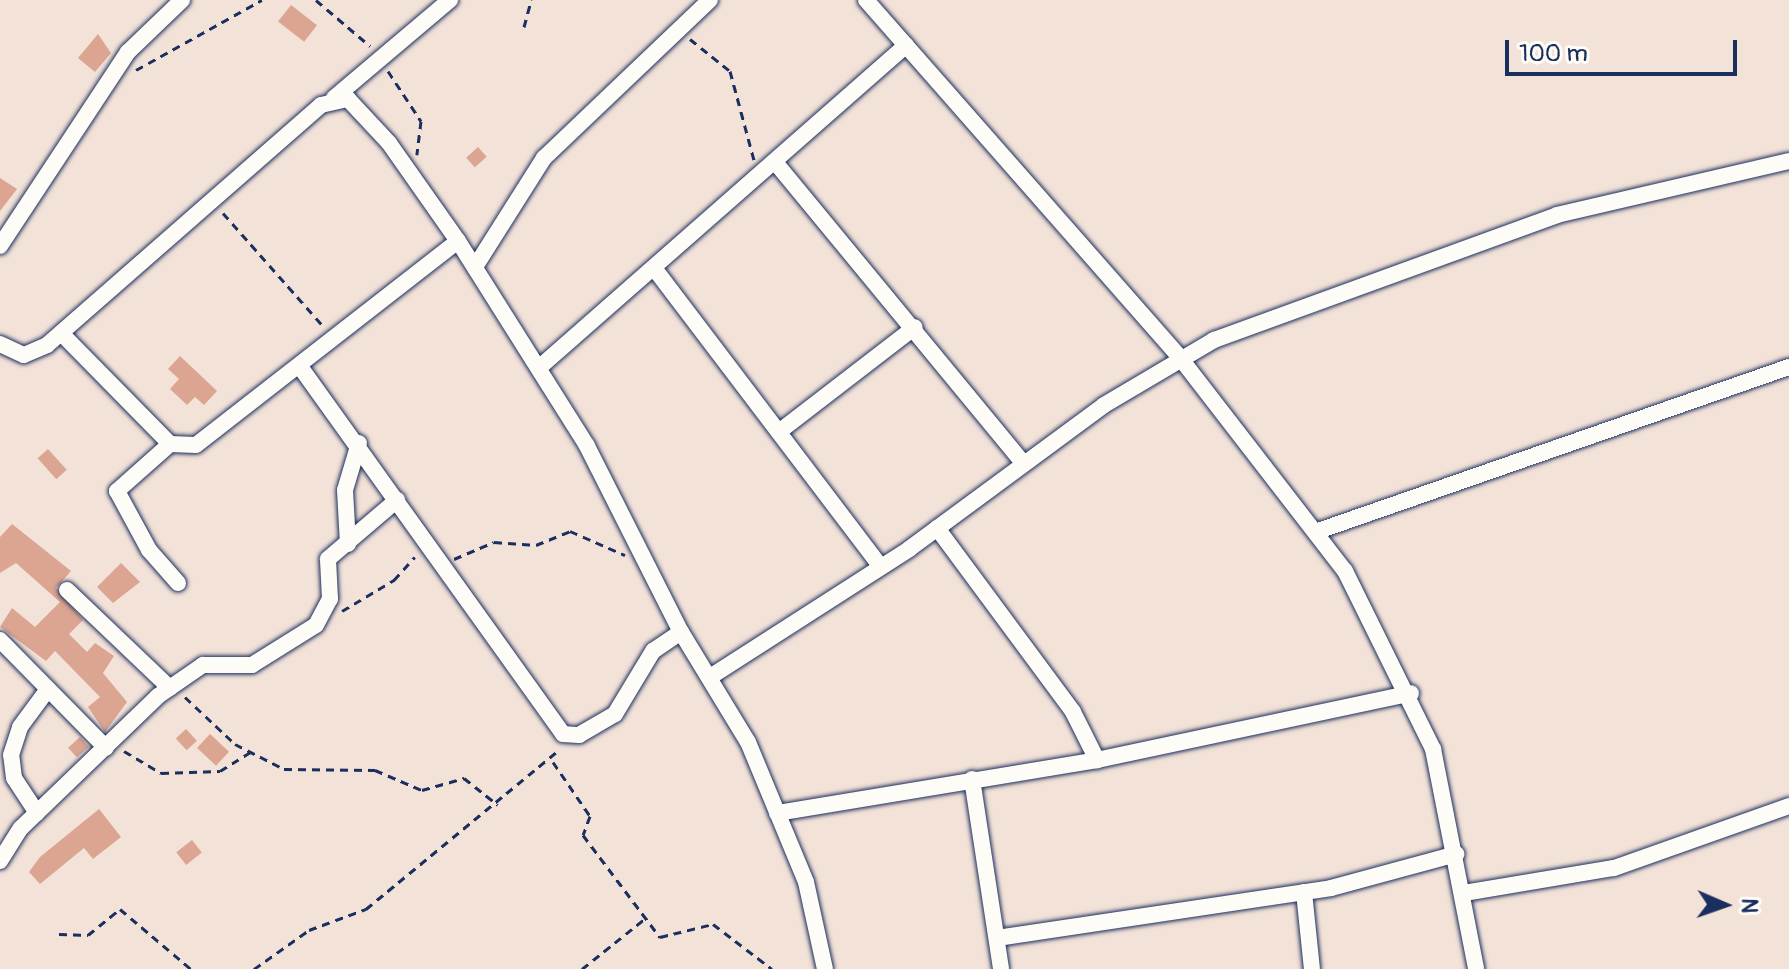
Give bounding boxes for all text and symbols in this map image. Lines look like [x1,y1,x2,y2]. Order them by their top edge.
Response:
scale bar [1509,24,1741,74]
text: 100 m [1519,39,1588,68]
north arrow [1685,865,1765,945]
text: N [1735,898,1763,914]

